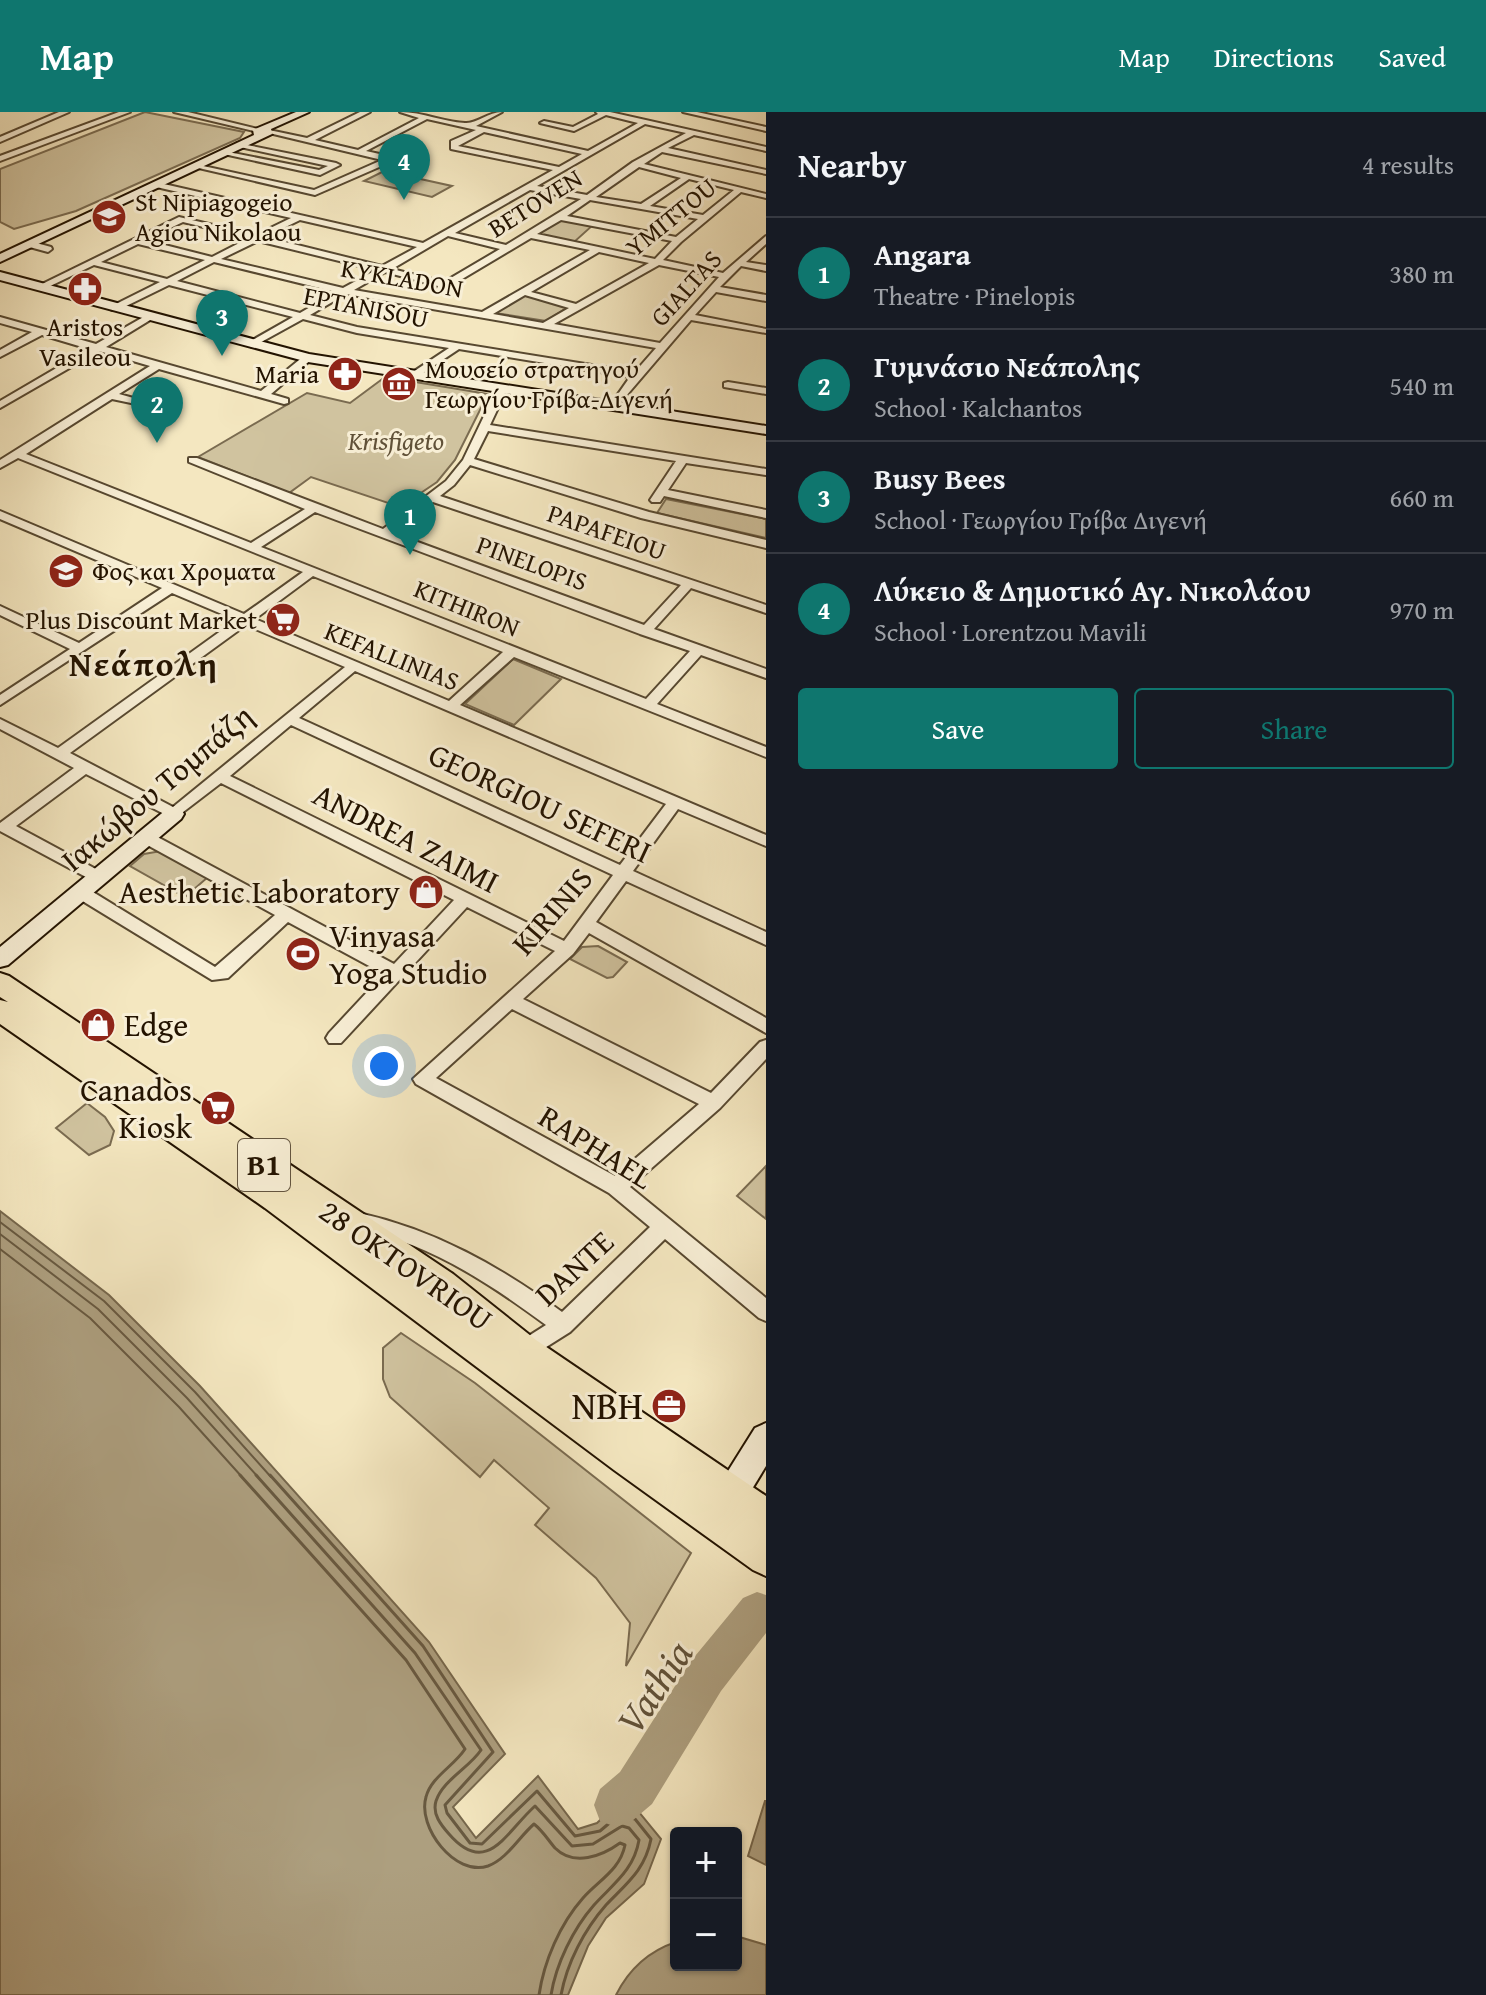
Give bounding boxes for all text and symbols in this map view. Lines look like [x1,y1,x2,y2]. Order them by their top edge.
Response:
text: Map [40,28,114,84]
text: Map [1118,36,1170,77]
text: Directions [1214,36,1334,77]
text: Saved [1378,36,1446,77]
pin: 4 [378,134,430,200]
text: Nearby [798,140,907,189]
text: 4 results [1362,145,1454,184]
street label: BETOVEN [480,158,589,247]
street label: YMITTOU [617,168,725,265]
place label: St Nipiagogeio Agiou Nikolaou [135,182,301,251]
school or university icon: St Nipiagogeio Agiou Nikolaou [90,198,128,236]
text: Angara [874,232,971,276]
street label: GIALTAS [640,241,731,335]
street label: KYKLADON [338,248,466,307]
text: 1 [817,254,831,293]
text: 380 m [1389,254,1454,293]
pharmacy icon: Aristos Vasileou [66,270,104,308]
street label: EPTANISOU [300,275,432,338]
text: Theatre · Pinelopis [874,276,1075,315]
pin: 3 [196,290,248,356]
place label: Aristos Vasileou [39,307,131,376]
text: Γυμνάσιο Νεάπολης [874,344,1140,388]
place label: Μουσείο στρατηγού Γεωργίου Γρίβα-Διγενή [425,349,673,418]
place label: Maria [255,354,320,393]
pharmacy icon: Maria [326,355,364,393]
museum icon: Μουσείο στρατηγού Γεωργίου Γρίβα-Διγενή [380,365,418,403]
text: 2 [817,366,831,405]
text: 540 m [1389,366,1454,405]
pin: 2 [131,377,183,443]
text: School · Kalchantos [874,388,1082,427]
park label: Krisfigeto [347,421,444,460]
text: Busy Bees [874,456,1006,500]
text: 3 [817,478,831,517]
text: 660 m [1389,478,1454,517]
pin: 1 [384,489,436,555]
street label: PAPAFEIOU [543,493,672,570]
text: School · Γεωργίου Γρίβα Διγενή [874,500,1207,539]
street label: PINELOPIS [471,524,593,601]
place label: Φος και Χροματα [92,551,276,590]
school or university icon: Φος και Χροματα [47,552,85,590]
text: Λύκειο & Δημοτικό Αγ. Νικολάου [874,568,1311,612]
street label: KITHIRON [408,569,526,646]
text: 4 [817,590,831,629]
text: 970 m [1389,590,1454,629]
place label: Plus Discount Market [25,600,257,639]
supermarket icon: Plus Discount Market [264,601,302,639]
street label: KEFALLINIAS [319,611,465,700]
text: School · Lorentzou Mavili [874,612,1147,651]
district label: Νεάπολη [69,639,219,688]
button: Save [798,688,1118,769]
button: Share [1134,688,1454,769]
street label: Ιακώβου Τομπάζη [50,693,263,882]
street label: GEORGIOU SEFERI [421,730,659,875]
street label: ANDREA ZAIMI [305,771,507,905]
street label: KIRINIS [500,856,603,965]
place label: Aesthetic Laboratory [119,868,400,915]
shop icon: Aesthetic Laboratory [407,873,445,911]
place label: Vinyasa Yoga Studio [329,912,487,996]
sports icon: Vinyasa Yoga Studio [284,935,322,973]
place label: Edge [124,1001,188,1048]
shop icon: Edge [79,1006,117,1044]
your location [364,1046,404,1086]
place label: Canados Kiosk [80,1066,193,1150]
supermarket icon: Canados Kiosk [199,1089,237,1127]
street label: RAPHAEL [530,1093,663,1200]
road number: B1 [238,1139,290,1191]
street label: 28 OKTOVRIOU [310,1187,503,1342]
street label: DANTE [524,1219,624,1317]
place label: NBH [571,1377,643,1433]
office icon: NBH [650,1387,688,1425]
water label: Vathia [601,1627,707,1746]
map controls [670,1827,742,1971]
button: + [670,1827,742,1899]
button: − [670,1899,742,1971]

